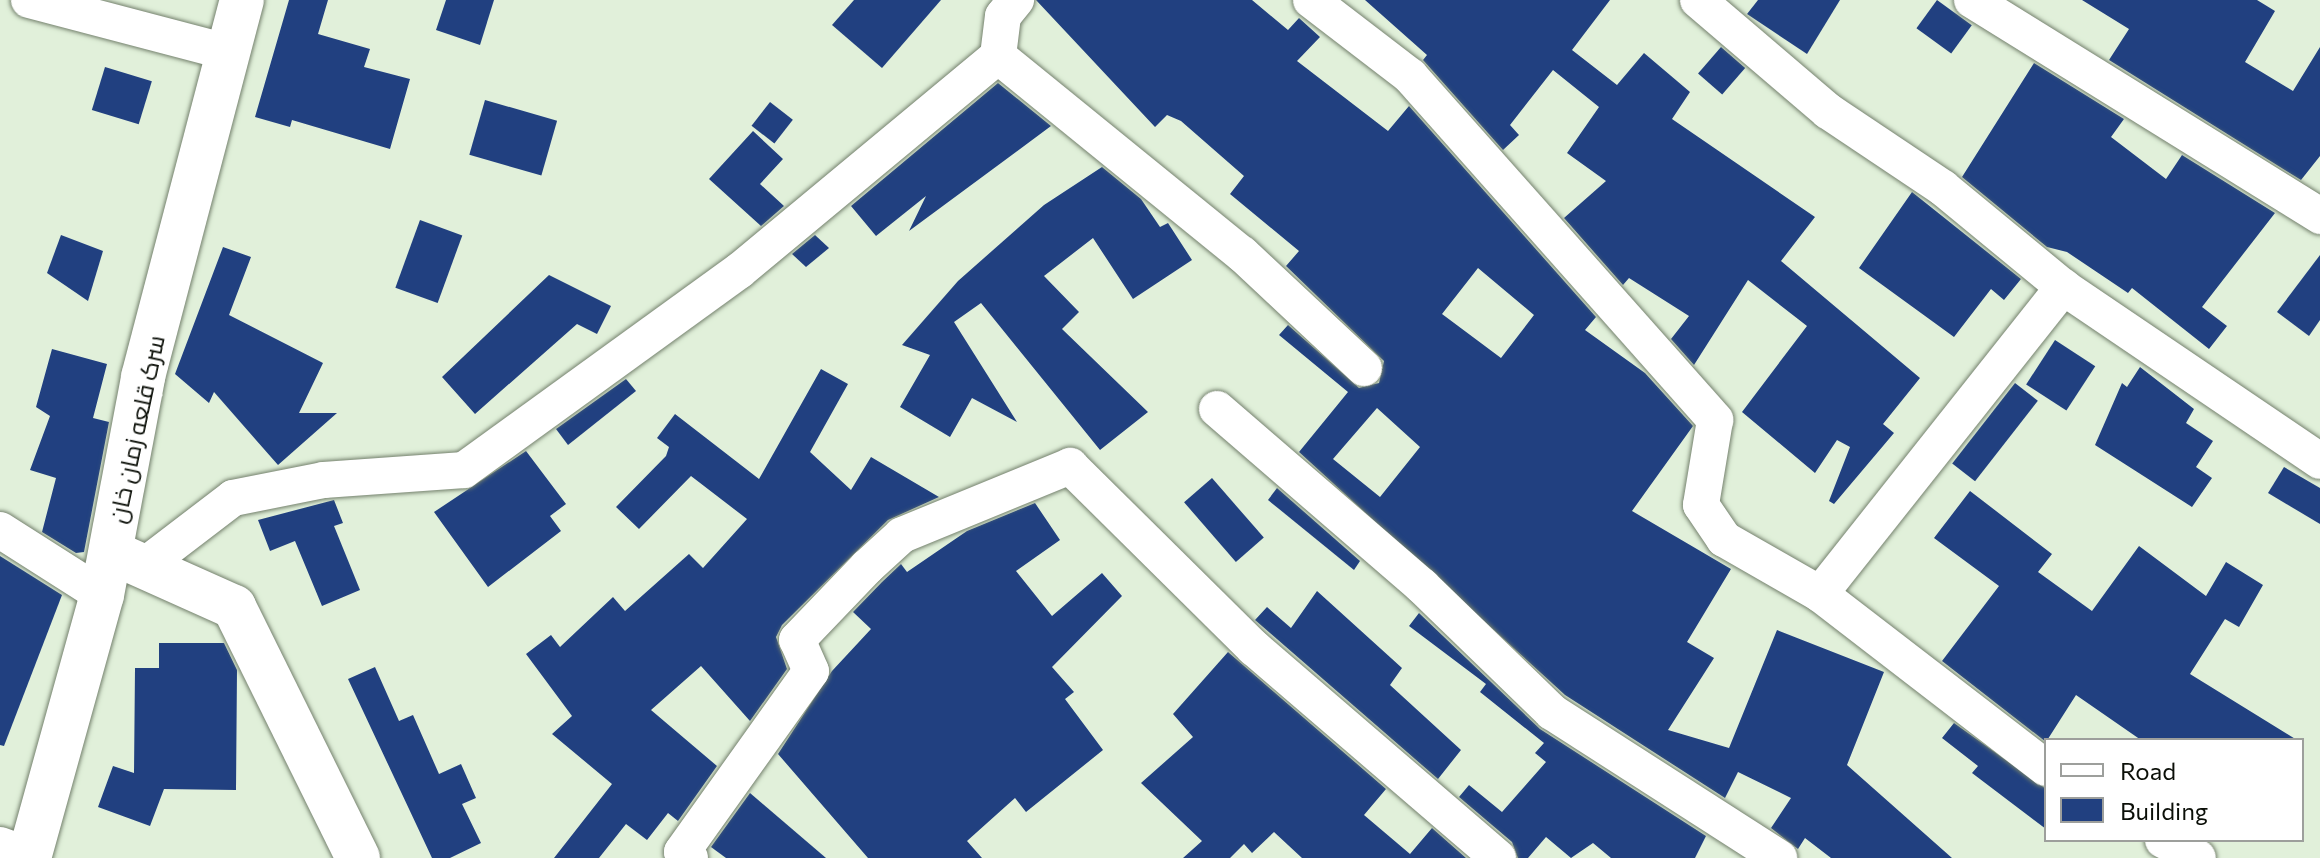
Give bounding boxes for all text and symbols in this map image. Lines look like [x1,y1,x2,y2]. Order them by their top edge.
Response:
street label: سرک قلعه زمان خان [102,332,170,526]
legend [2044,738,2304,842]
text: Road [2120,756,2176,785]
text: Building [2120,796,2208,825]

